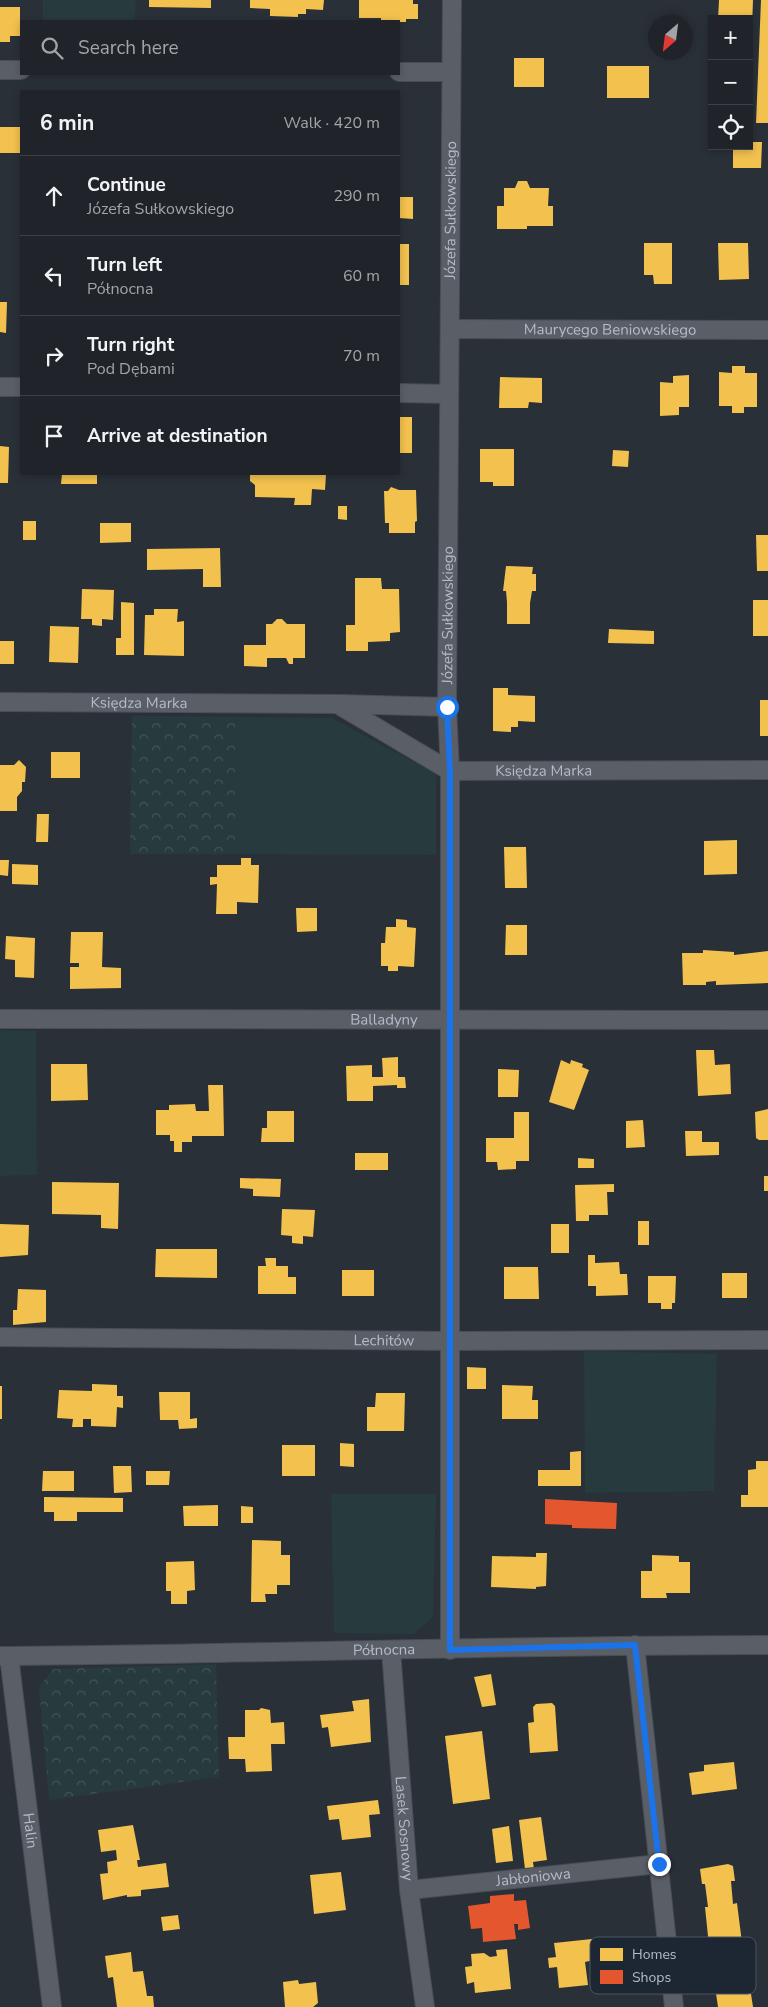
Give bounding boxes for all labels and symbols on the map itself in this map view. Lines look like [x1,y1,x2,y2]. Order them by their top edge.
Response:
north arrow [648,15,693,60]
street label: Józefa Sułkowskiego [440,141,461,280]
street label: Maurycego Beniowskiego [524,319,696,340]
street label: Józefa Sułkowskiego [437,546,458,685]
street label: Księdza Marka [90,693,188,713]
route start [436,696,459,719]
street label: Księdza Marka [495,761,592,781]
street label: Balladyny [350,1009,418,1030]
street label: Lechitów [353,1330,415,1351]
street label: Północna [353,1639,415,1660]
street label: Lasek Sosnowy [390,1775,418,1882]
street label: Halin [18,1812,43,1850]
route end [648,1853,671,1876]
street label: Jabłoniowa [494,1863,572,1891]
legend [590,1937,756,1994]
text: Homes [632,1945,677,1964]
text: Shops [632,1968,672,1987]

